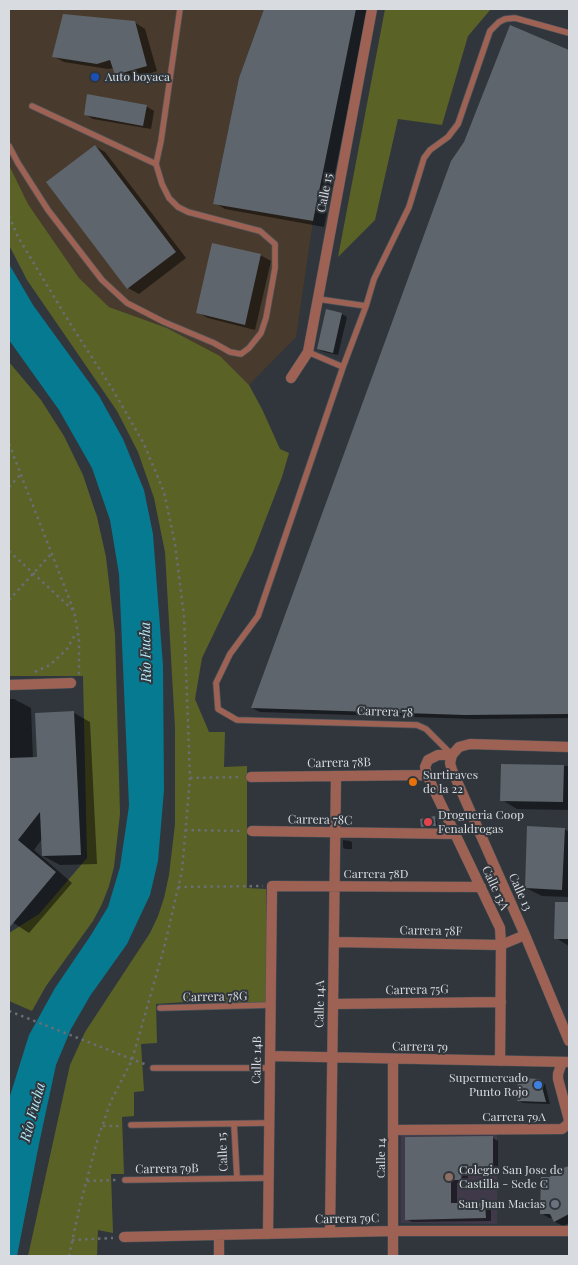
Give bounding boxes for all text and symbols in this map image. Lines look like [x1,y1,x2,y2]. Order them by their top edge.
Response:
place label: Auto boyaca [105,70,170,84]
marker: Auto boyaca [89,71,101,83]
street label: Calle 15 [314,172,336,214]
water label: Río Fucha [137,622,155,682]
street label: Carrera 78 [357,704,413,720]
street label: Carrera 78B [307,755,371,771]
place label: Surtiraves de la 22 [423,768,478,796]
marker: Surtiraves de la 22 [407,776,419,788]
place label: Drogueria Coop Fenaldrogas [438,808,524,836]
street label: Carrera 78C [288,812,352,828]
marker: Drogueria Coop Fenaldrogas [422,816,434,828]
street label: Calle 13A [478,864,512,912]
street label: Carrera 78D [344,867,408,881]
street label: Calle 13 [505,871,535,913]
street label: Carrera 78F [399,923,463,939]
street label: Calle 14A [312,980,328,1028]
street label: Carrera 75G [385,982,449,998]
street label: Carrera 78G [183,989,247,1005]
street label: Calle 14B [249,1036,265,1084]
street label: Carrera 79 [392,1039,448,1055]
place label: Supermercado Punto Rojo [449,1071,528,1099]
marker: Supermercado Punto Rojo [532,1079,544,1091]
water label: Río Fucha [17,1081,49,1143]
street label: Carrera 79A [482,1110,546,1124]
street label: Calle 15 [215,1132,231,1172]
street label: Calle 14 [374,1138,388,1178]
street label: Carrera 79B [135,1161,199,1177]
place label: Colegio San Jose de Castilla - Sede C [459,1163,563,1191]
marker: Colegio San Jose de Castilla - Sede C [443,1171,455,1183]
place label: San Juan Macias [458,1197,545,1211]
marker: San Juan Macias [549,1198,561,1210]
street label: Carrera 79C [315,1211,379,1227]

